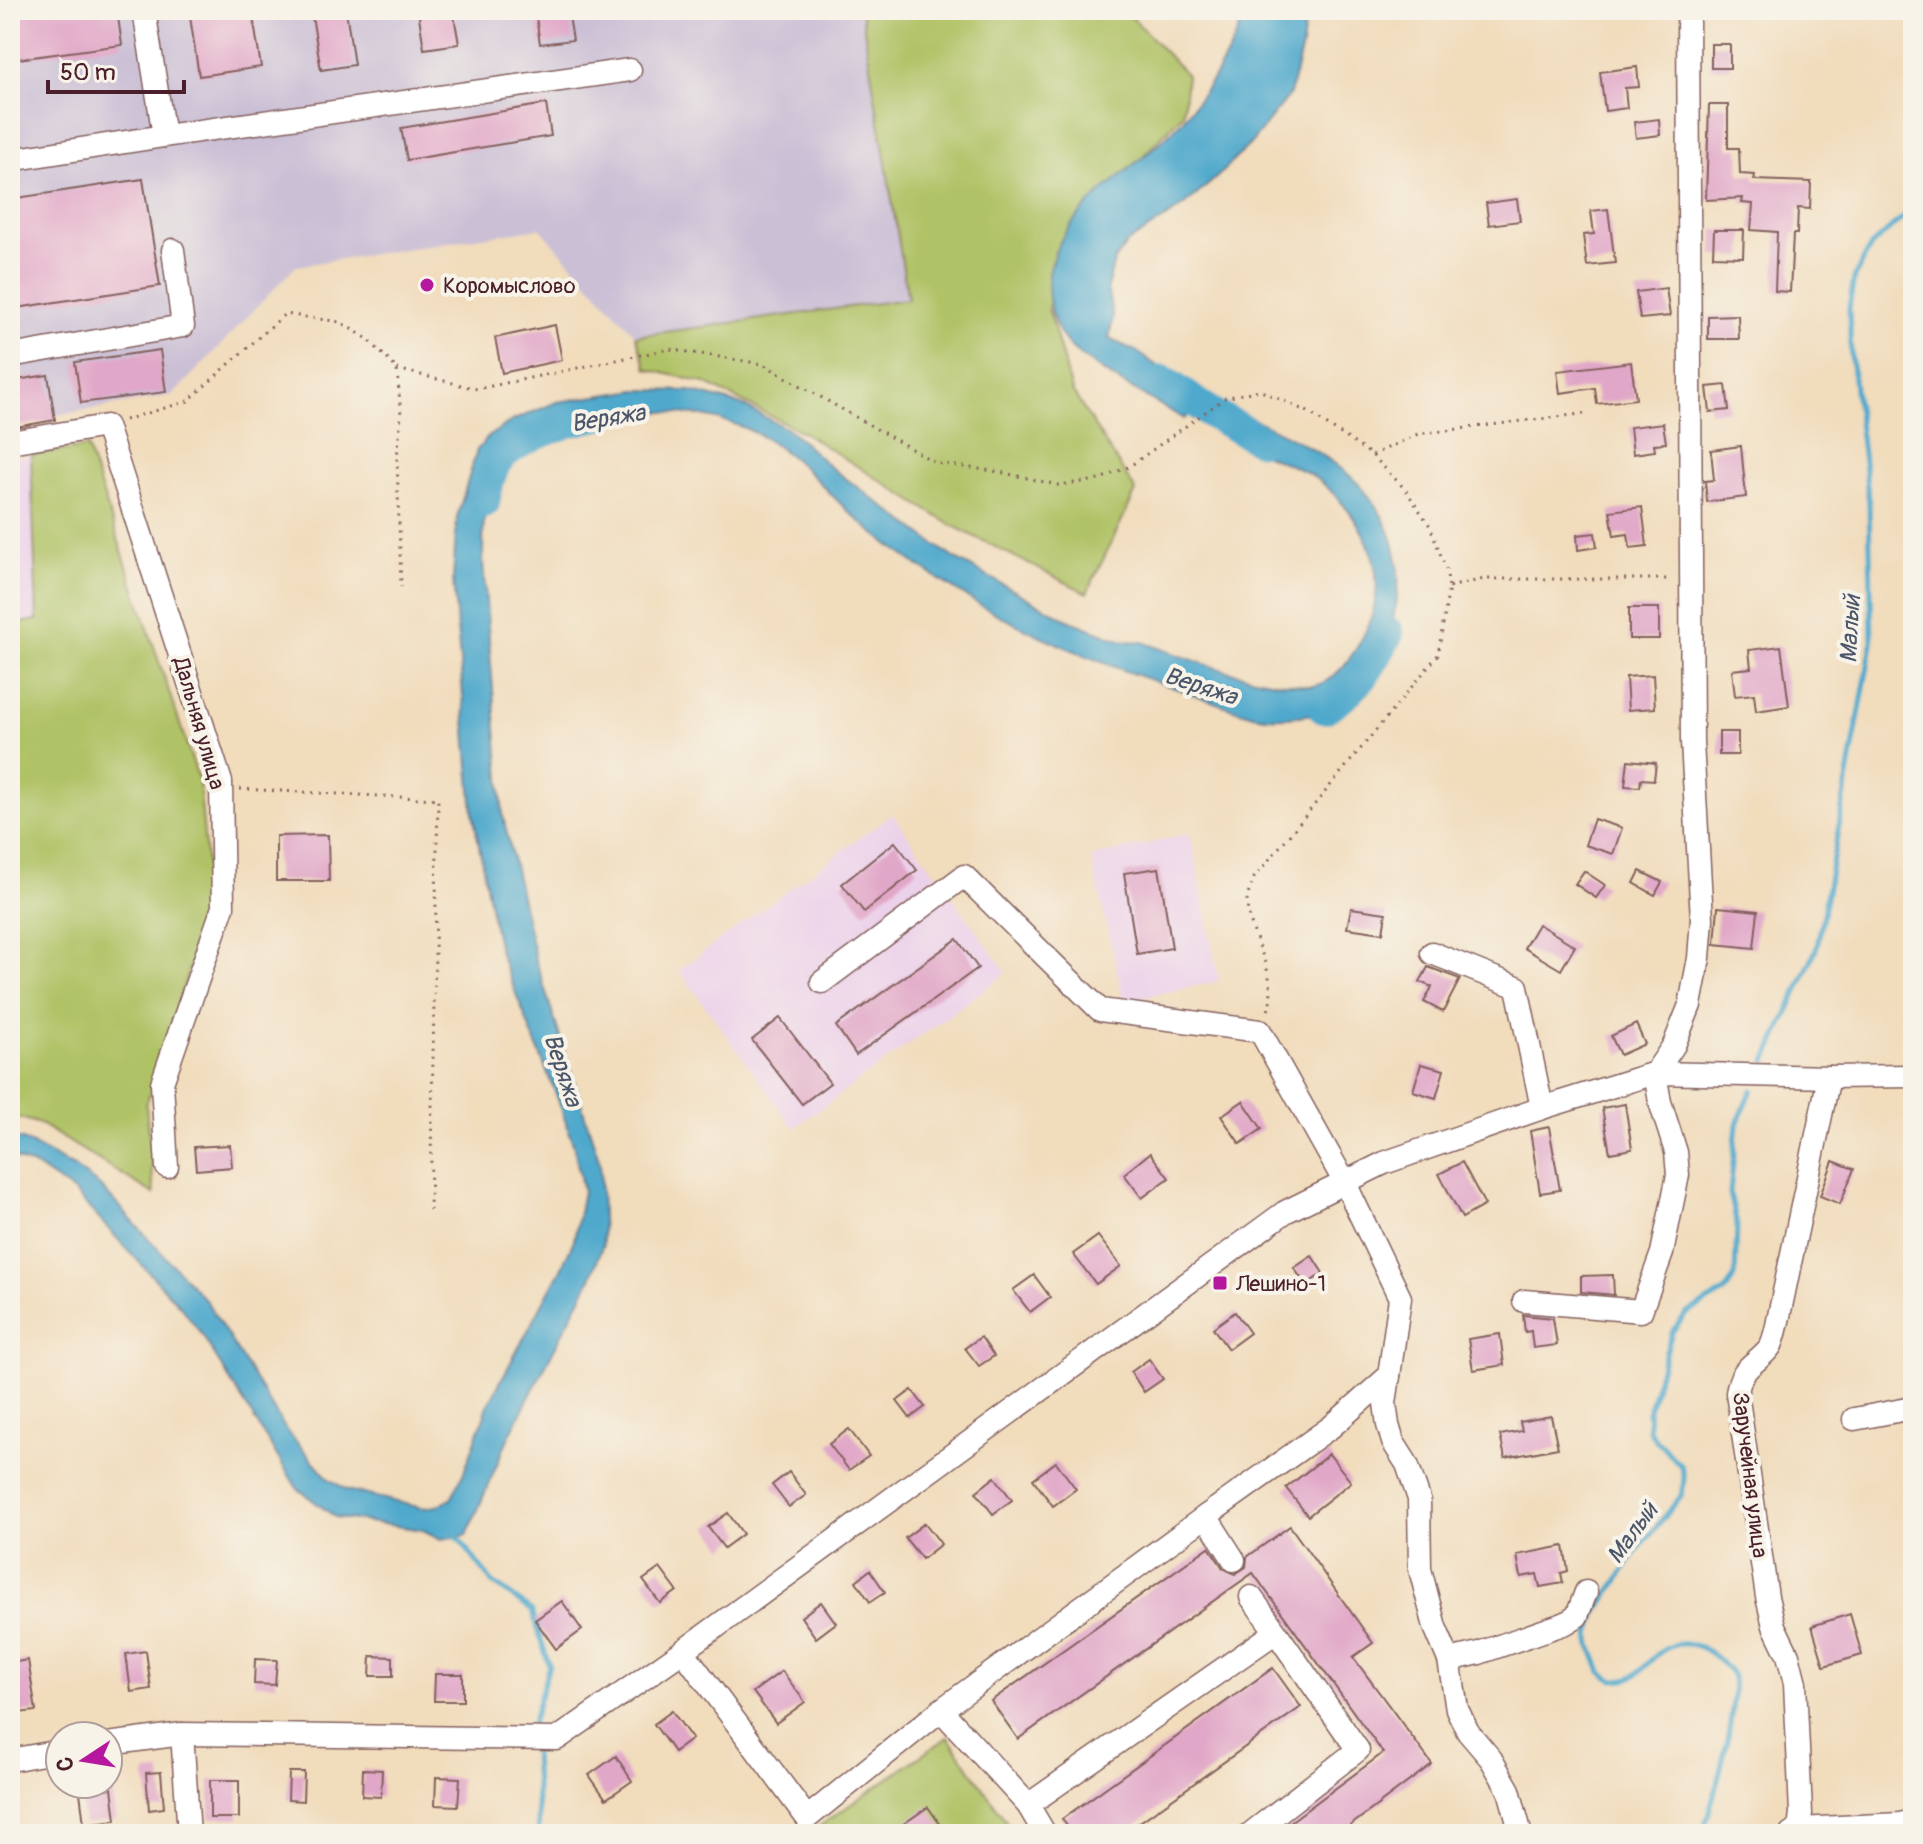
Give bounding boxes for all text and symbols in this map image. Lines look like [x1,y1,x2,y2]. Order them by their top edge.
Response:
scale bar [48,44,184,94]
text: 50 m [60,58,116,87]
place label: Коромыслово [443,272,576,300]
marker: Коромыслово [418,276,436,294]
water label: Веряжа [569,398,649,439]
water label: Малый [1834,592,1867,664]
street label: Дальняя улица [167,653,231,793]
water label: Веряжа [1161,661,1243,712]
water label: Веряжа [537,1030,588,1112]
place label: Лешино-1 [1235,1270,1326,1298]
marker: Лешино-1 [1211,1274,1229,1292]
street label: Заручейная улица [1726,1391,1774,1560]
water label: Малый [1601,1495,1666,1569]
north arrow [44,1720,124,1800]
text: С [50,1754,81,1774]

